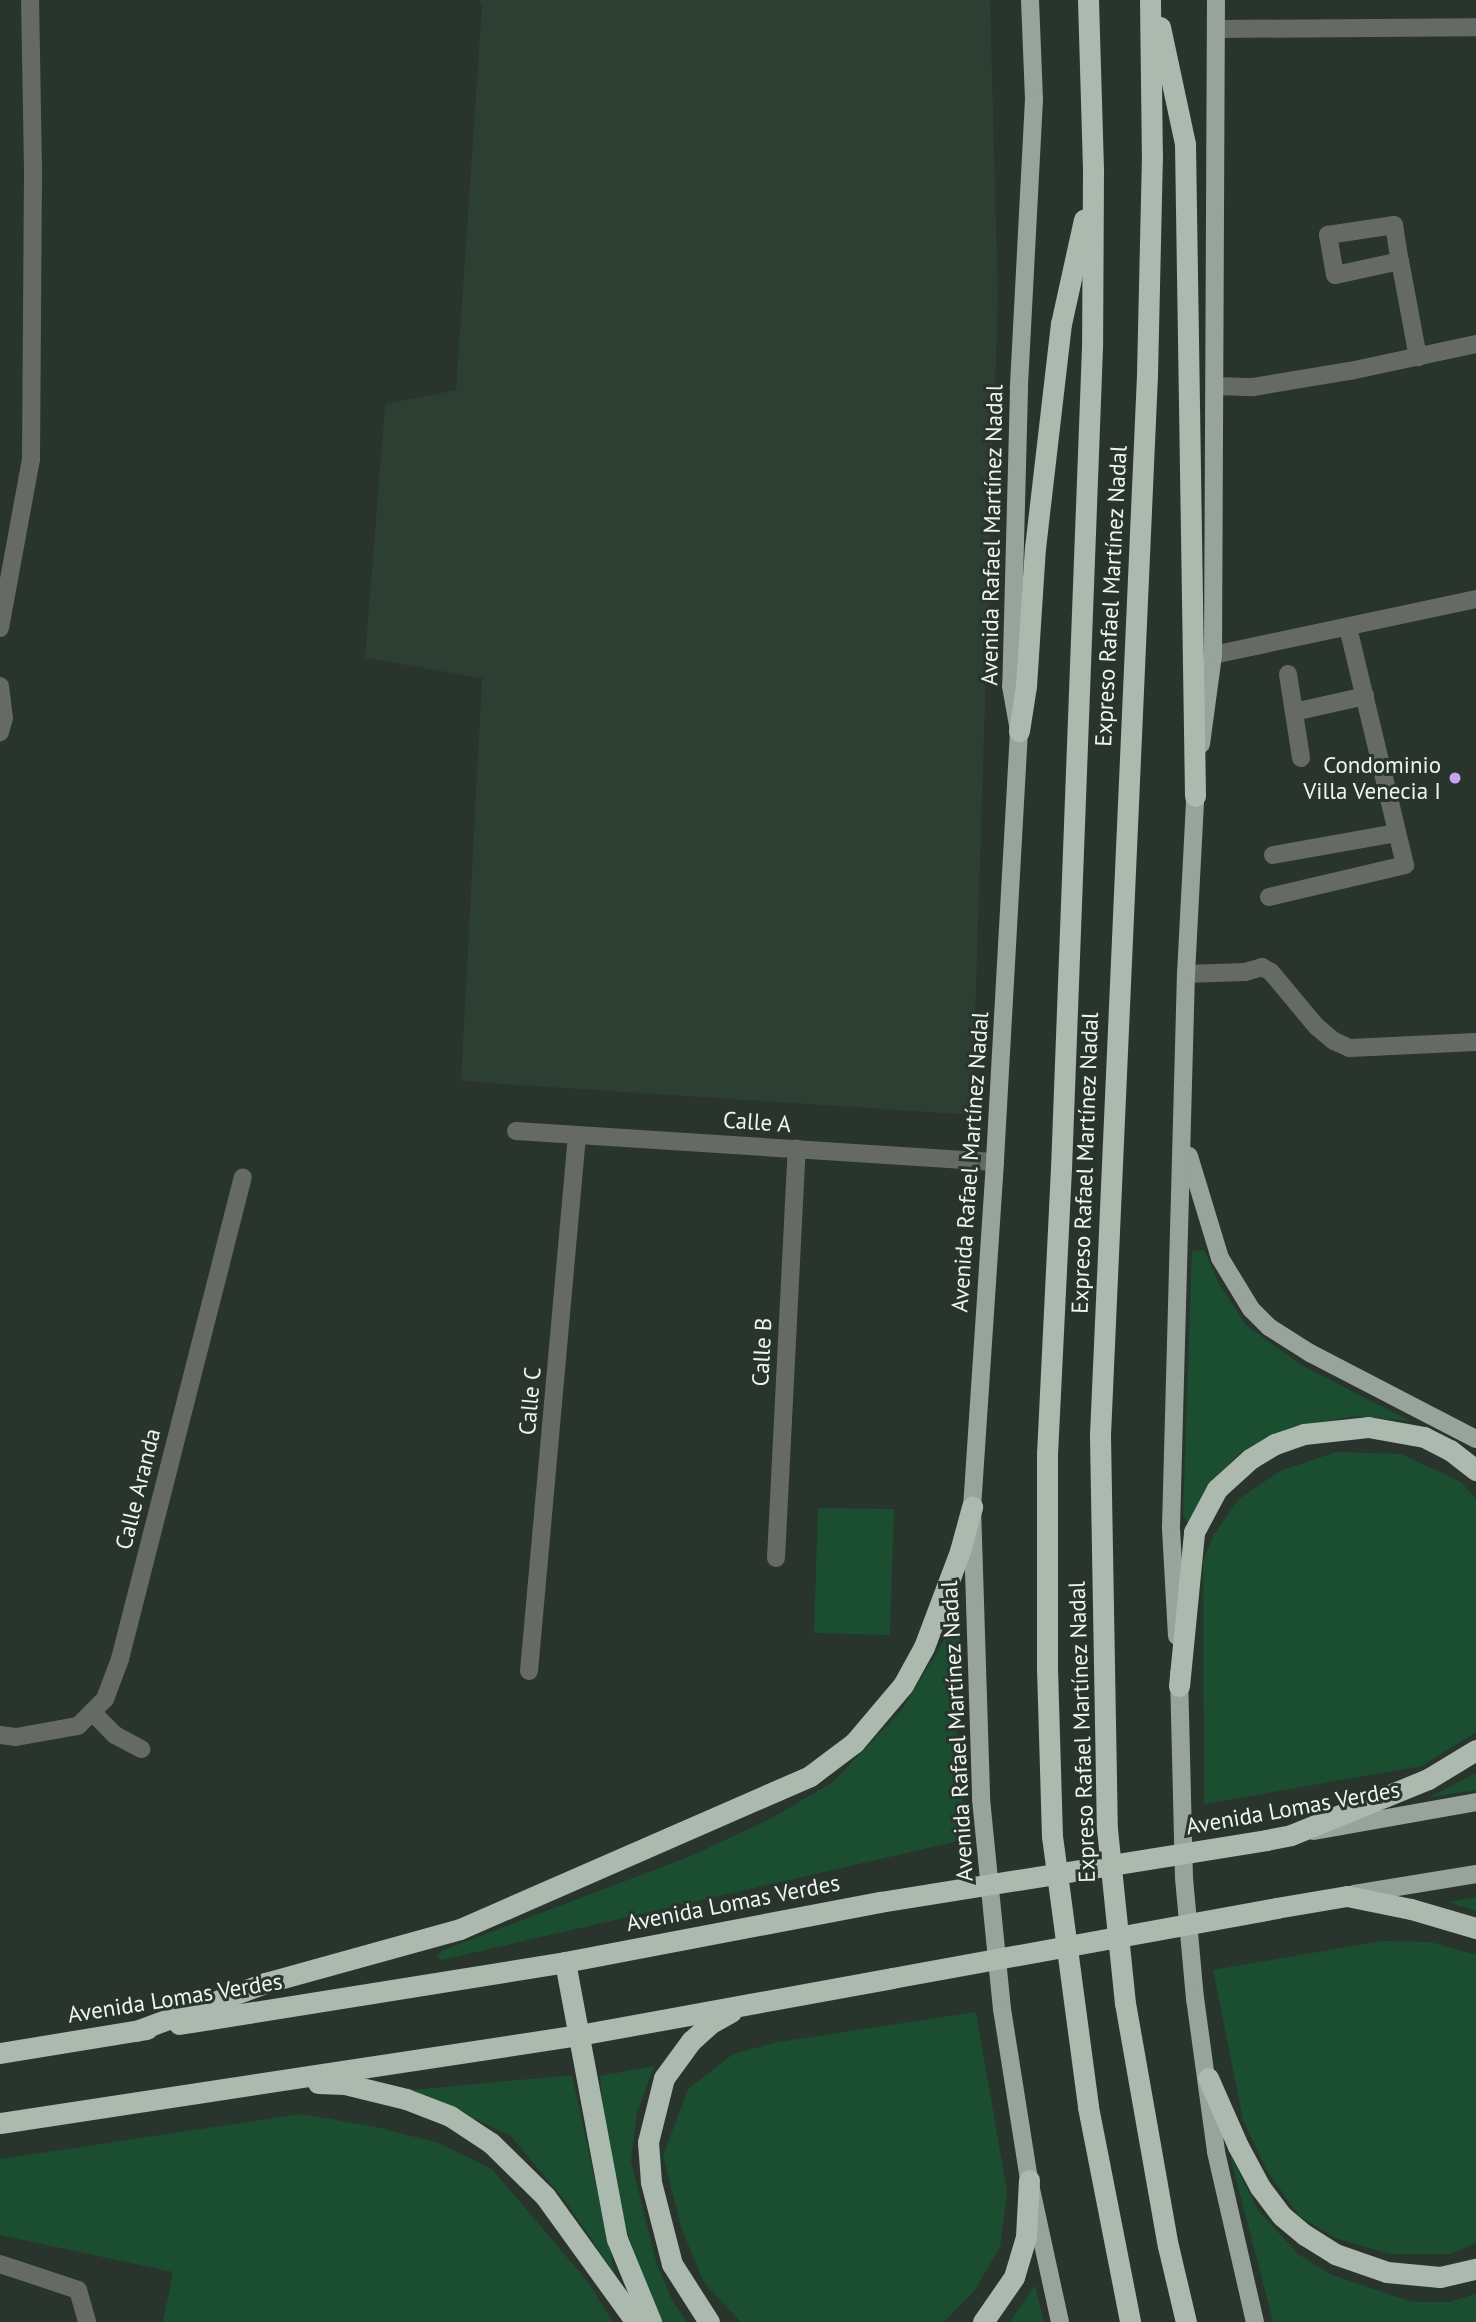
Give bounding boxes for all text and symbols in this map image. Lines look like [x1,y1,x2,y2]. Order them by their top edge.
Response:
street label: Avenida Rafael Martínez Nadal [976,384,1008,686]
street label: Expreso Rafael Martínez Nadal [1089,444,1133,748]
place label: Condominio Villa Venecia I [1303,751,1441,805]
marker: Condominio Villa Venecia I [1447,770,1463,786]
street label: Avenida Rafael Martínez Nadal [946,1010,994,1314]
street label: Expreso Rafael Martínez Nadal [1066,1011,1104,1315]
street label: Calle A [722,1106,792,1138]
street label: Calle B [746,1317,778,1387]
street label: Calle C [513,1366,547,1436]
street label: Calle Aranda [110,1425,166,1553]
street label: Avenida Rafael Martínez Nadal [935,1580,979,1882]
street label: Expreso Rafael Martínez Nadal [1063,1580,1101,1884]
street label: Avenida Lomas Verdes [1183,1776,1403,1840]
street label: Avenida Lomas Verdes [624,1869,842,1937]
street label: Avenida Lomas Verdes [65,1967,285,2029]

